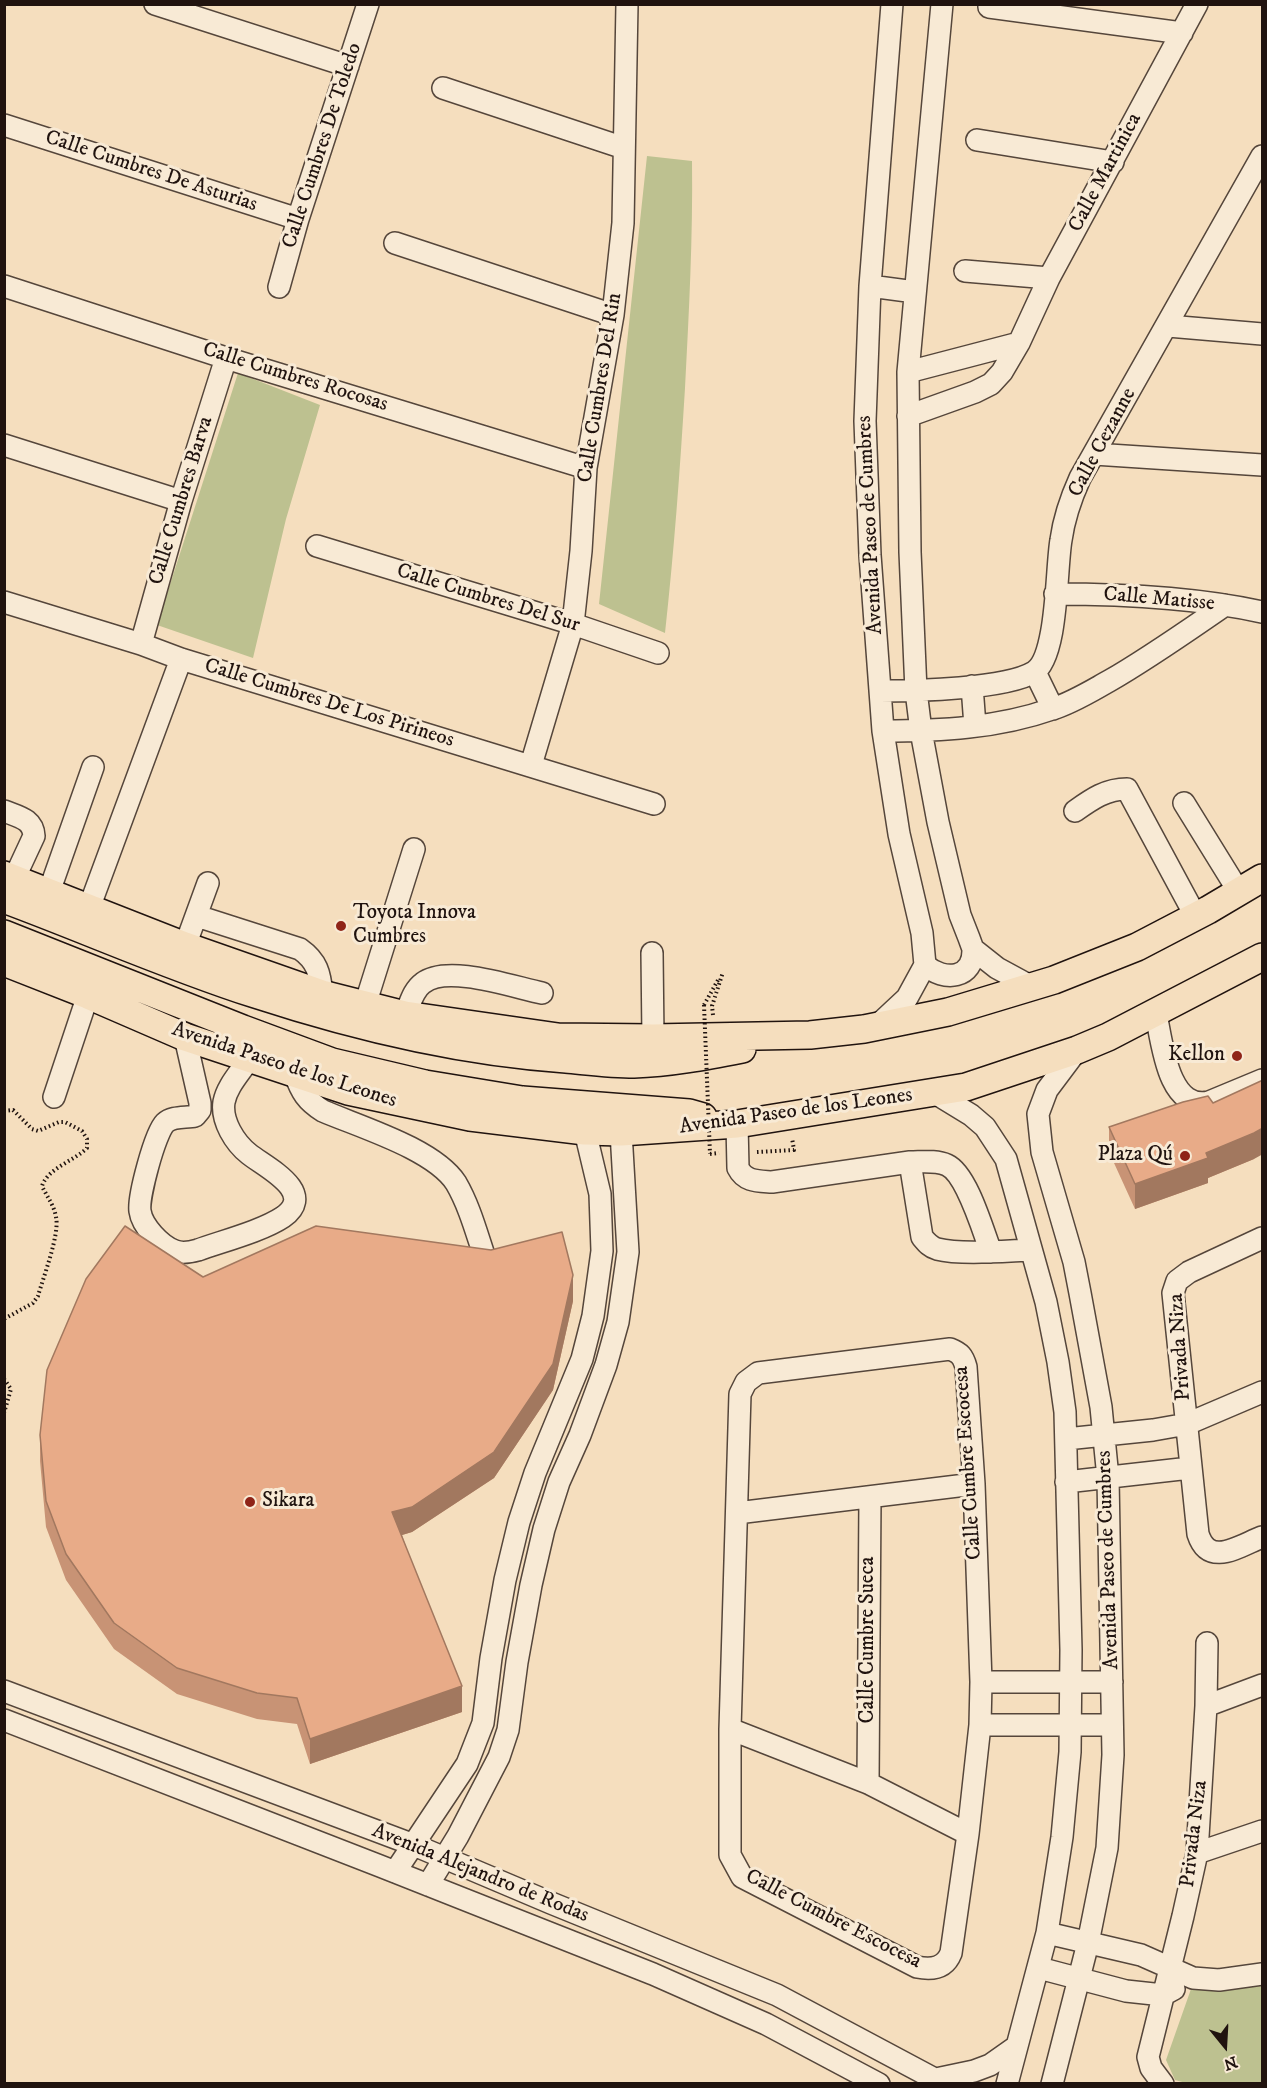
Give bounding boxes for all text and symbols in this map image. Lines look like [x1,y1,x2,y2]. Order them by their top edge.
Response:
street label: Calle Cumbres De Toledo [278,40,368,252]
street label: Calle Martinica [1064,109,1148,237]
street label: Calle Cumbres De Asturias [42,126,260,218]
street label: Calle Cumbres Del Rin [574,291,628,485]
street label: Calle Cumbres Rocosas [199,338,391,418]
street label: Calle Cezanne [1064,384,1142,502]
street label: Calle Cumbres Barva [144,414,220,588]
street label: Avenida Paseo de Cumbres [853,415,889,635]
street label: Calle Cumbres Del Sur [393,559,583,639]
street label: Calle Matisse [1102,583,1216,617]
street label: Calle Cumbres De Los Pirineos [201,654,457,754]
place label: Toyota Innova Cumbres [353,901,476,951]
marker: Toyota Innova Cumbres [334,919,348,933]
street label: Avenida Paseo de los Leones [168,1018,400,1114]
place label: Kellon [1168,1043,1225,1069]
marker: Kellon [1230,1049,1244,1063]
street label: Avenida Paseo de los Leones [678,1083,914,1141]
place label: Plaza Qú [1097,1143,1173,1169]
marker: Plaza Qú [1178,1149,1192,1163]
street label: Privada Niza [1165,1292,1197,1402]
street label: Calle Cumbre Escocesa [950,1365,988,1561]
street label: Avenida Paseo de Cumbres [1093,1450,1125,1670]
place label: Sikara [262,1489,314,1515]
marker: Sikara [243,1495,257,1509]
street label: Calle Cumbre Sueca [856,1556,882,1724]
street label: Privada Niza [1176,1779,1214,1889]
street label: Avenida Alejandro de Rodas [368,1819,592,1929]
street label: Calle Cumbre Escocesa [741,1865,925,1975]
north arrow [1195,2016,1255,2076]
text: N [1221,2052,1240,2075]

